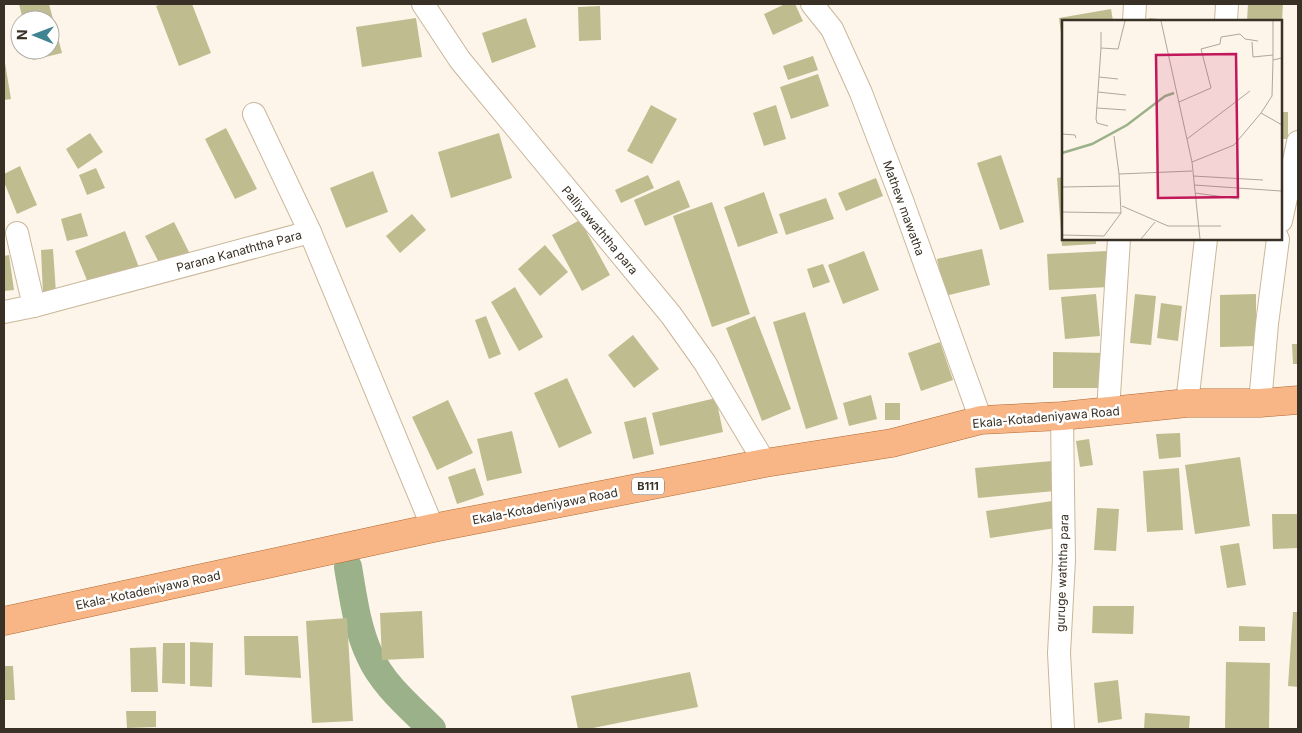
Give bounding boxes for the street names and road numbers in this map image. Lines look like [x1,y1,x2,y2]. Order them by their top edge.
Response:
street label: Mathew mawatha [880,158,928,258]
street label: Palliyawaththa para [559,183,641,277]
street label: Parana Kanaththa Para [175,227,303,275]
street label: Ekala-Kotadeniyawa Road [972,403,1120,431]
road number: B111 [632,478,664,494]
street label: Ekala-Kotadeniyawa Road [471,485,619,527]
street label: guruge waththa para [1052,514,1072,632]
street label: Ekala-Kotadeniyawa Road [74,567,222,613]

